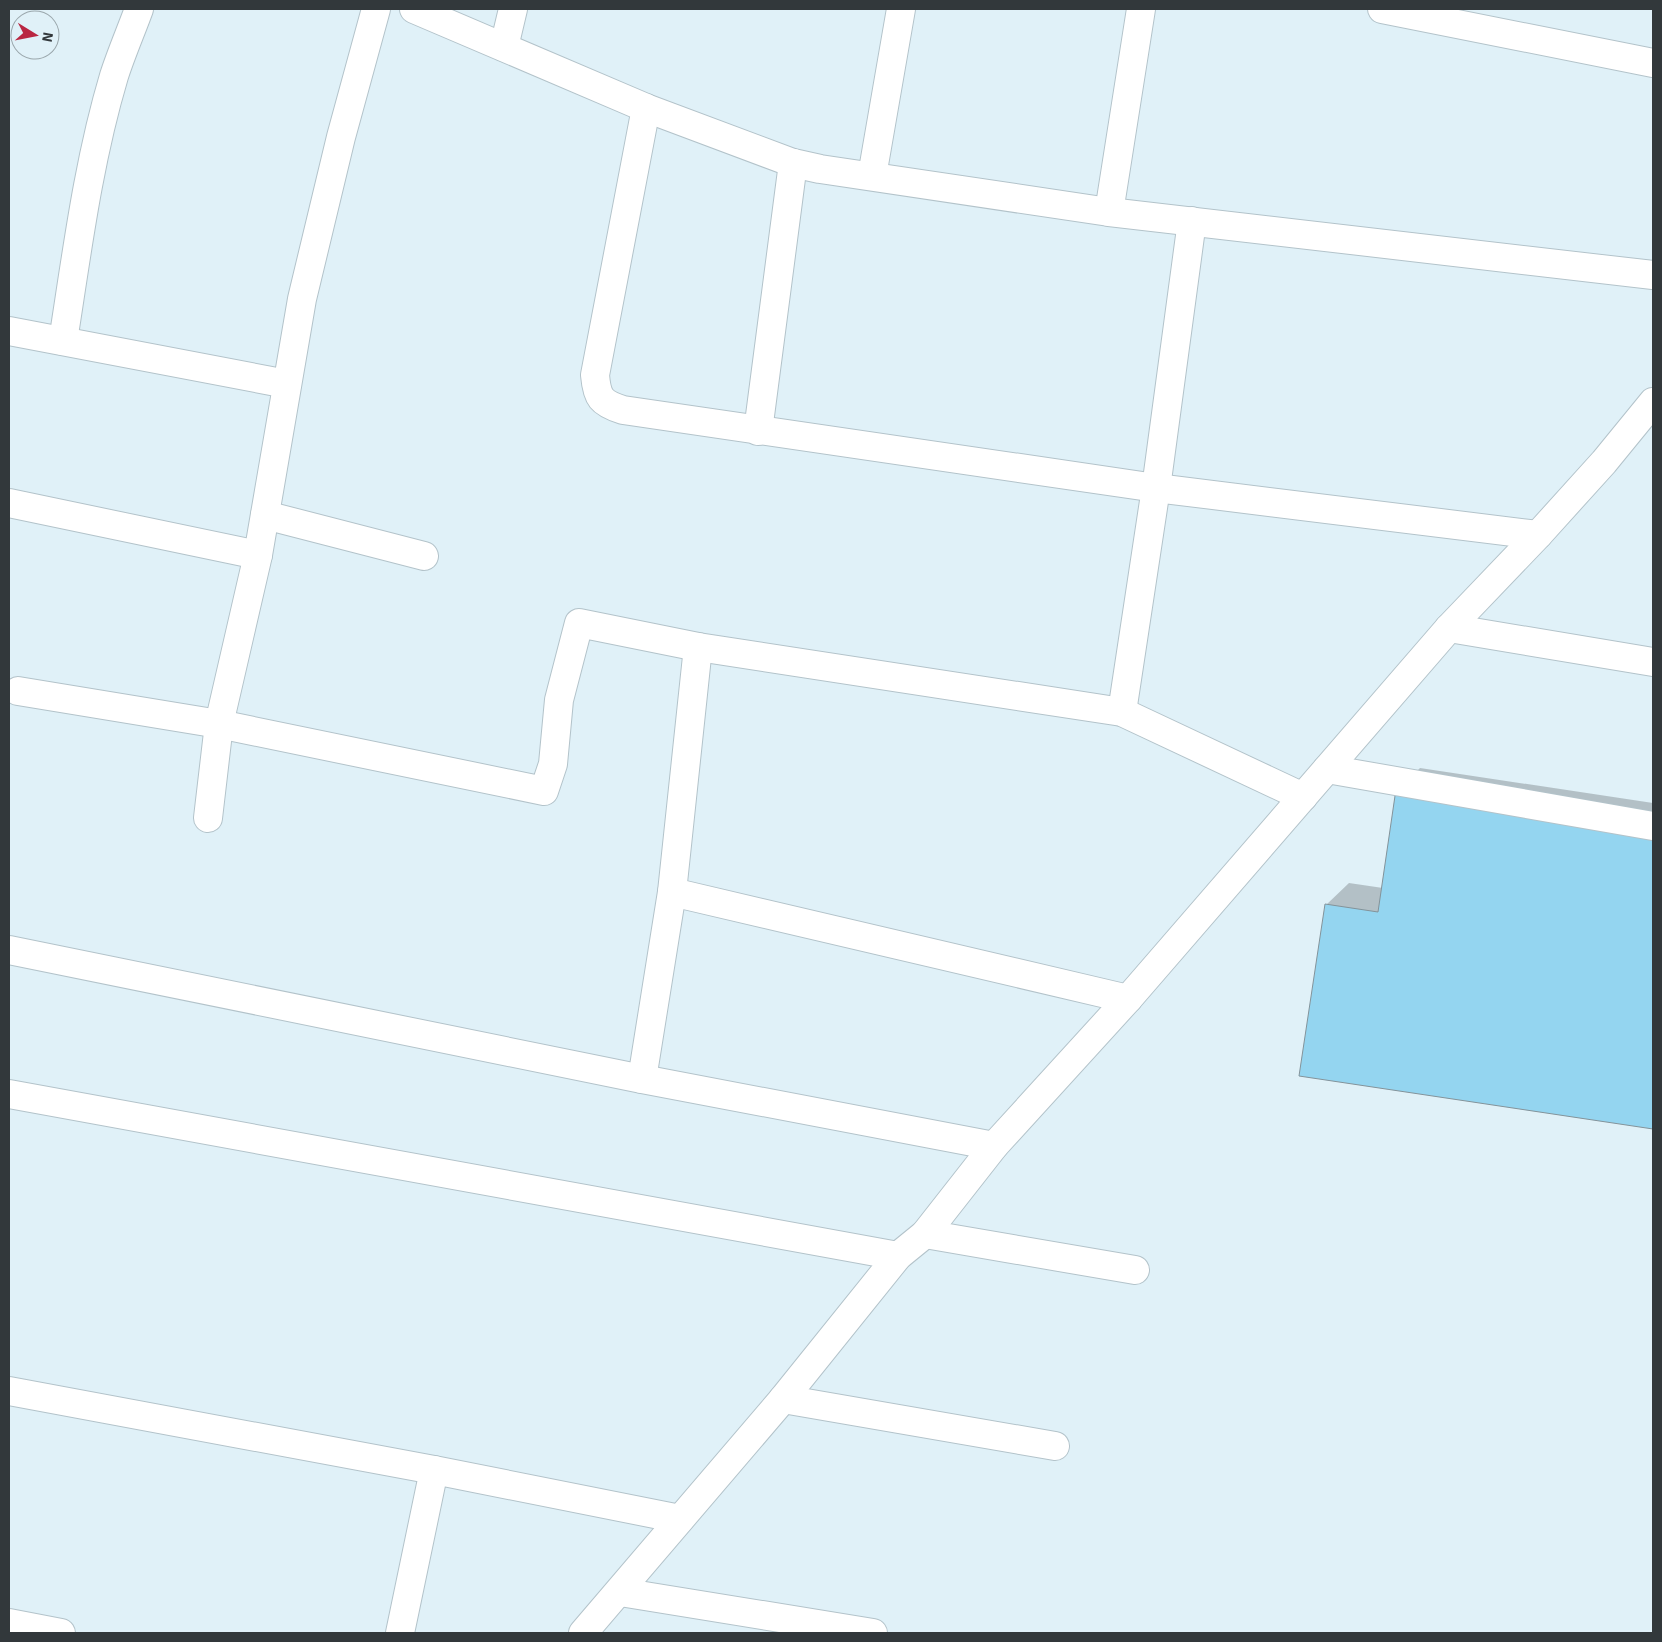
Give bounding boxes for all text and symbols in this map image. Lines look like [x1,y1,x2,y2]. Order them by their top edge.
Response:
north arrow [10,10,60,60]
text: N [38,31,57,43]

